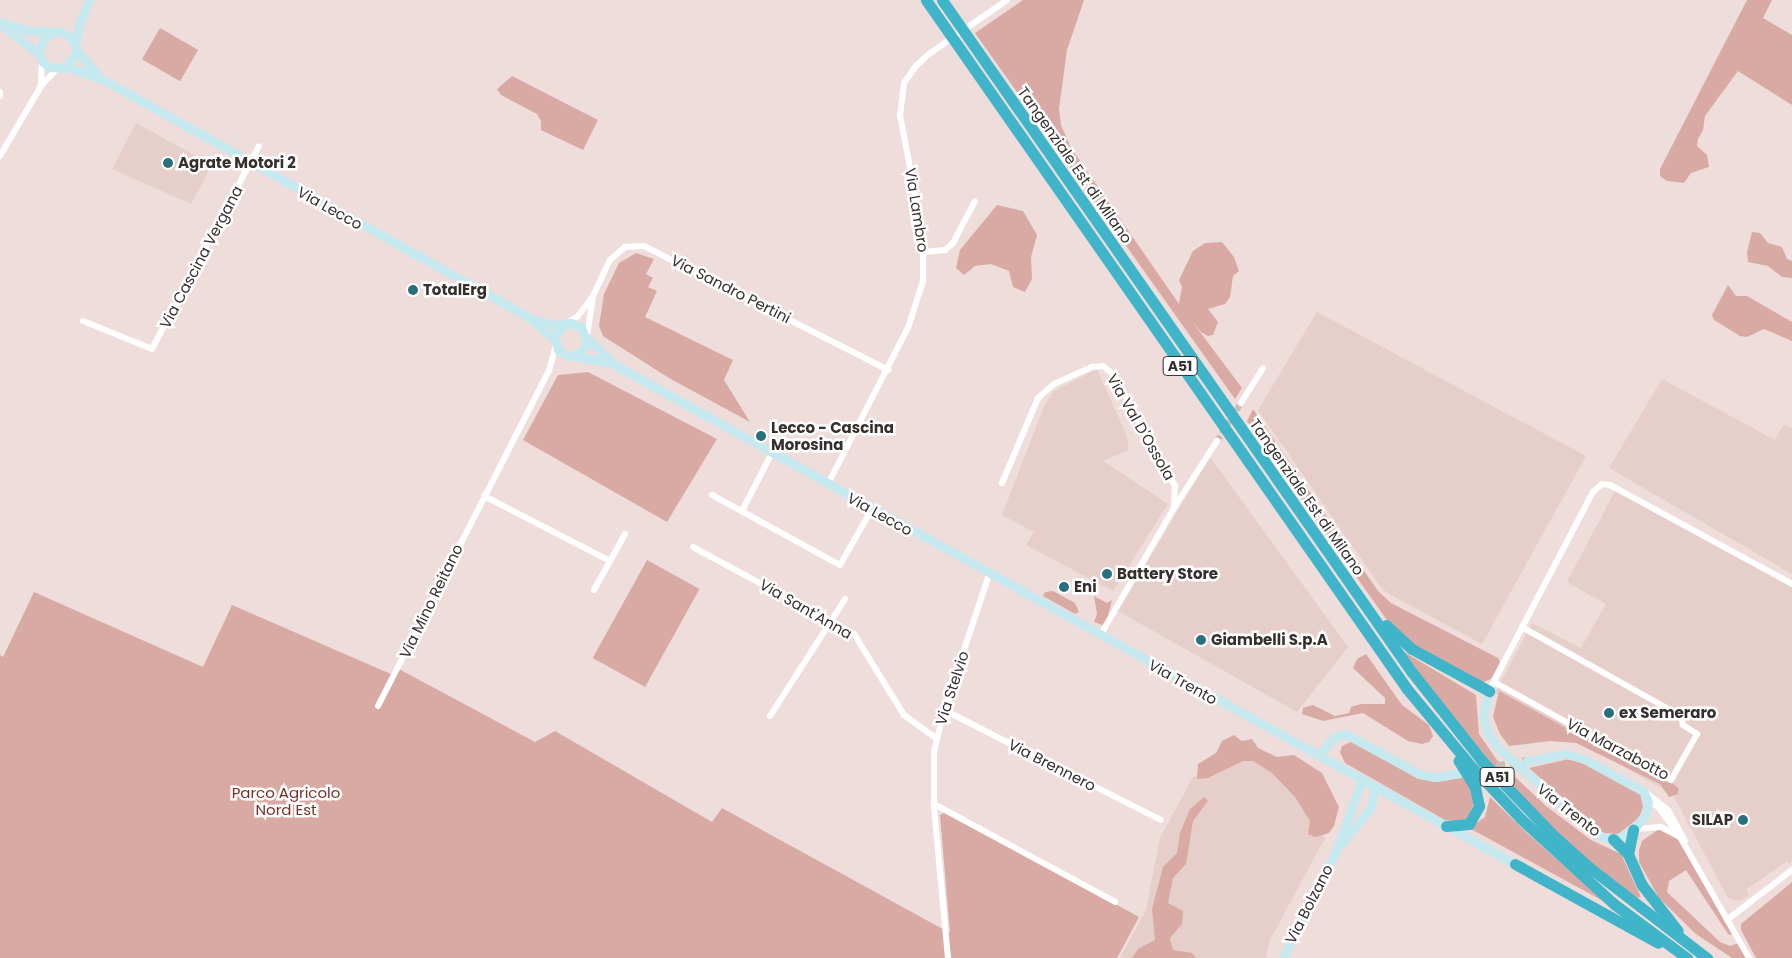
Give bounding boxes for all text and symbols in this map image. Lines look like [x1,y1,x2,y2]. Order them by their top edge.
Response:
street label: Tangenziale Est di Milano [1014,83,1136,247]
place label: Agrate Motori 2 [178,154,296,172]
marker: Agrate Motori 2 [162,157,174,169]
street label: Via Lambro [901,166,933,254]
street label: Via Cascina Vergana [156,183,246,331]
street label: Via Lecco [294,183,366,233]
street label: Via Sandro Pertini [668,251,794,327]
place label: TotalErg [423,281,487,299]
marker: TotalErg [407,284,419,296]
road number: A51 [1162,354,1198,378]
street label: Via Val D'Ossola [1103,371,1179,483]
street label: Tangenziale Est di Milano [1246,415,1368,579]
place label: Lecco - Cascina Morosina [771,418,894,453]
marker: Lecco - Cascina Morosina [755,430,767,442]
street label: Via Lecco [844,489,916,539]
street label: Via Mino Reitano [396,541,466,661]
place label: Battery Store [1117,565,1218,583]
marker: Battery Store [1101,568,1113,580]
street label: Via Sant'Anna [757,575,855,643]
place label: Eni [1074,578,1097,596]
marker: Eni [1058,581,1070,593]
place label: Giambelli S.p.A [1211,631,1328,649]
marker: Giambelli S.p.A [1195,634,1207,646]
street label: Via Stelvio [932,649,972,727]
street label: Via Trento [1146,656,1220,708]
place label: ex Semeraro [1619,704,1716,722]
marker: ex Semeraro [1603,707,1615,719]
street label: Via Marzabotto [1564,714,1672,784]
street label: Via Brennero [1005,735,1099,795]
road number: A51 [1480,766,1514,789]
street label: Via Trento [1534,780,1604,840]
park label: Parco Agricolo Nord Est [232,783,340,818]
place label: SILAP [1692,811,1733,829]
marker: SILAP [1737,814,1749,826]
street label: Via Bolzano [1281,861,1337,947]

